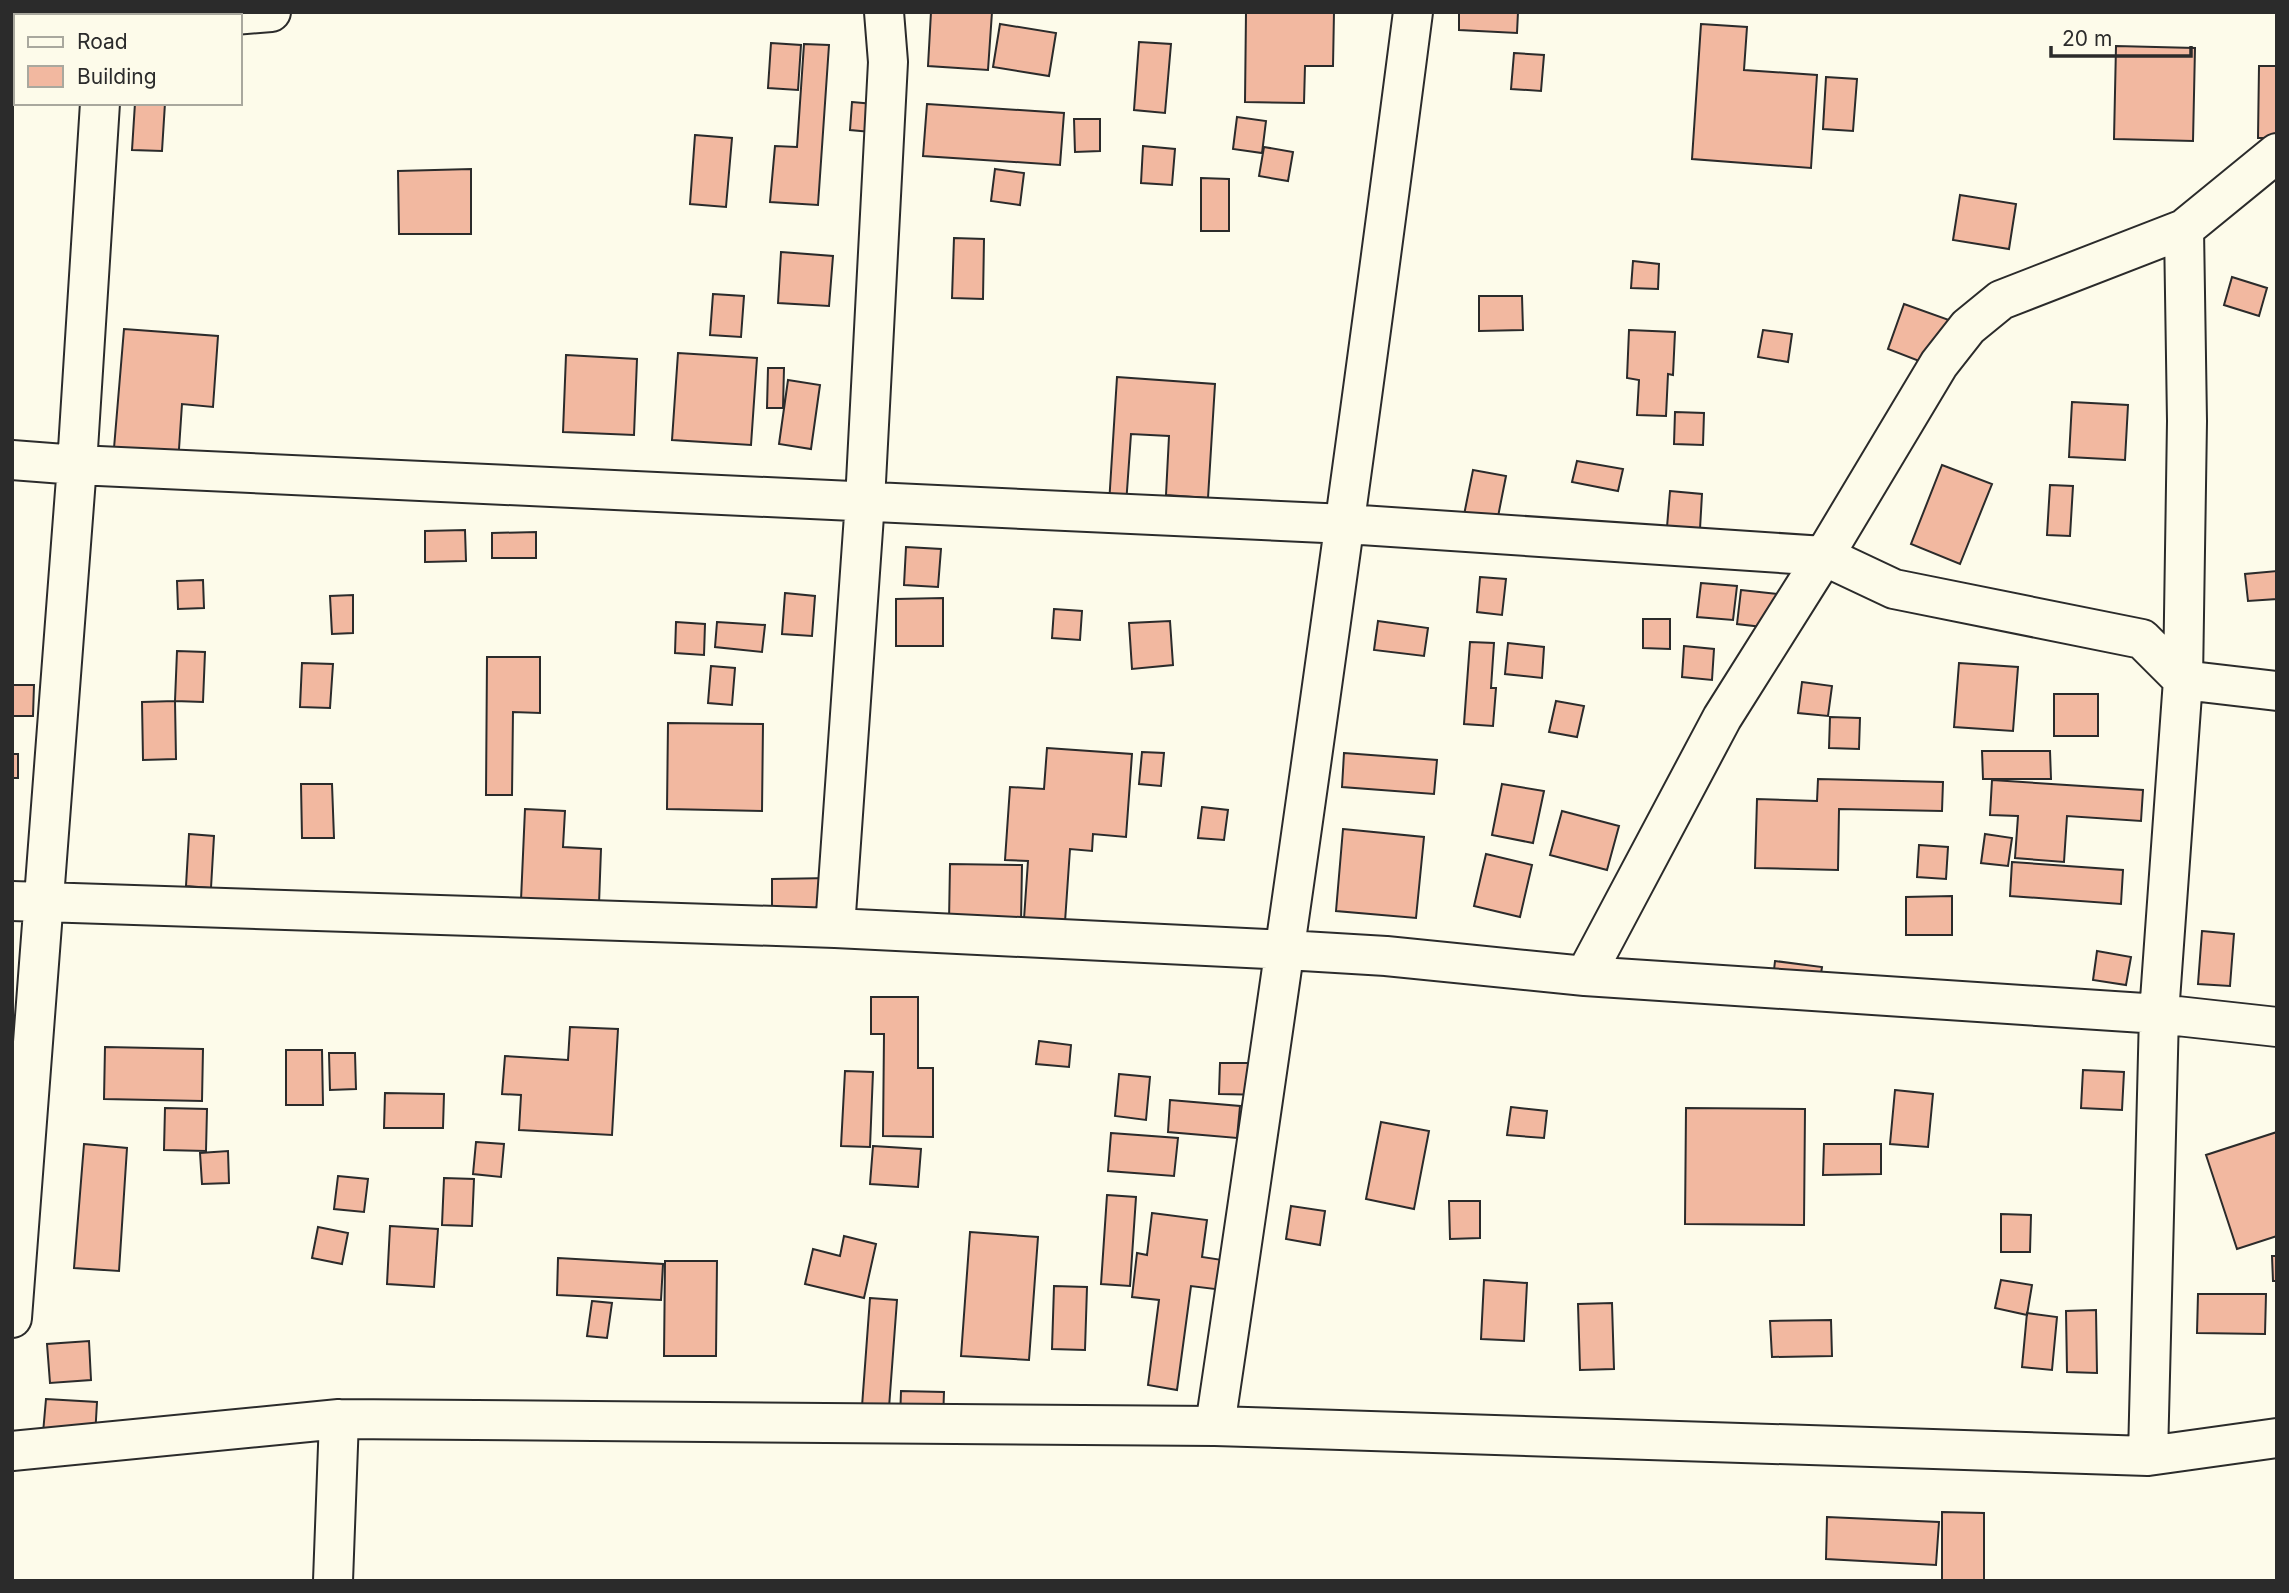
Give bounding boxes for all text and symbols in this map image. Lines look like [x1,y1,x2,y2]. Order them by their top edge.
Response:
legend [14,14,242,105]
scale bar [2051,14,2191,58]
text: 20 m [2062,26,2112,51]
text: Road [77,29,128,54]
text: Building [77,64,157,89]

